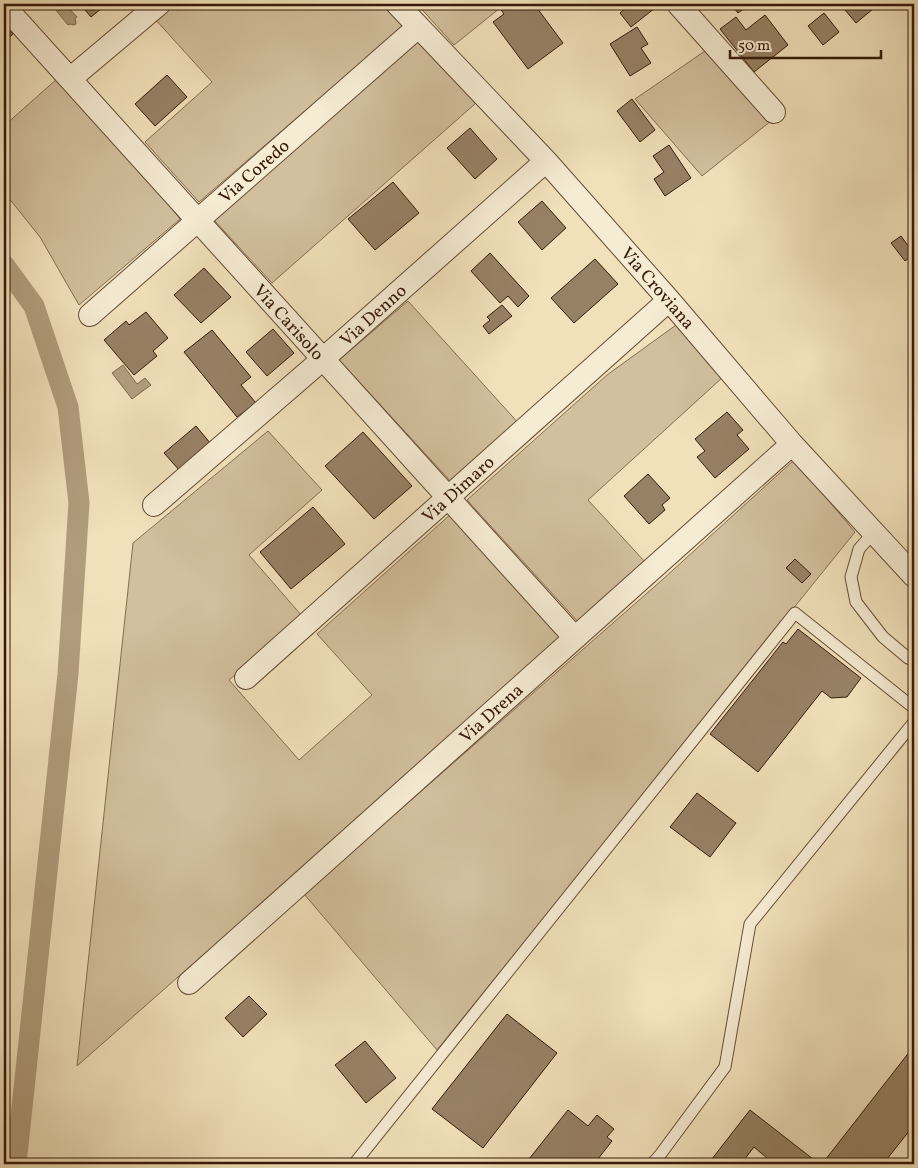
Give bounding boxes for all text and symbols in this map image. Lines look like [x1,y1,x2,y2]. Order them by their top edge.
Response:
scale bar [730,28,882,60]
text: 50 m [738,36,770,57]
street label: Via Coredo [214,134,296,210]
street label: Via Croviana [614,242,700,336]
street label: Via Carisolo [247,279,329,367]
street label: Via Denno [335,279,413,353]
street label: Via Dimaro [417,451,501,530]
street label: Via Drena [455,679,530,750]

